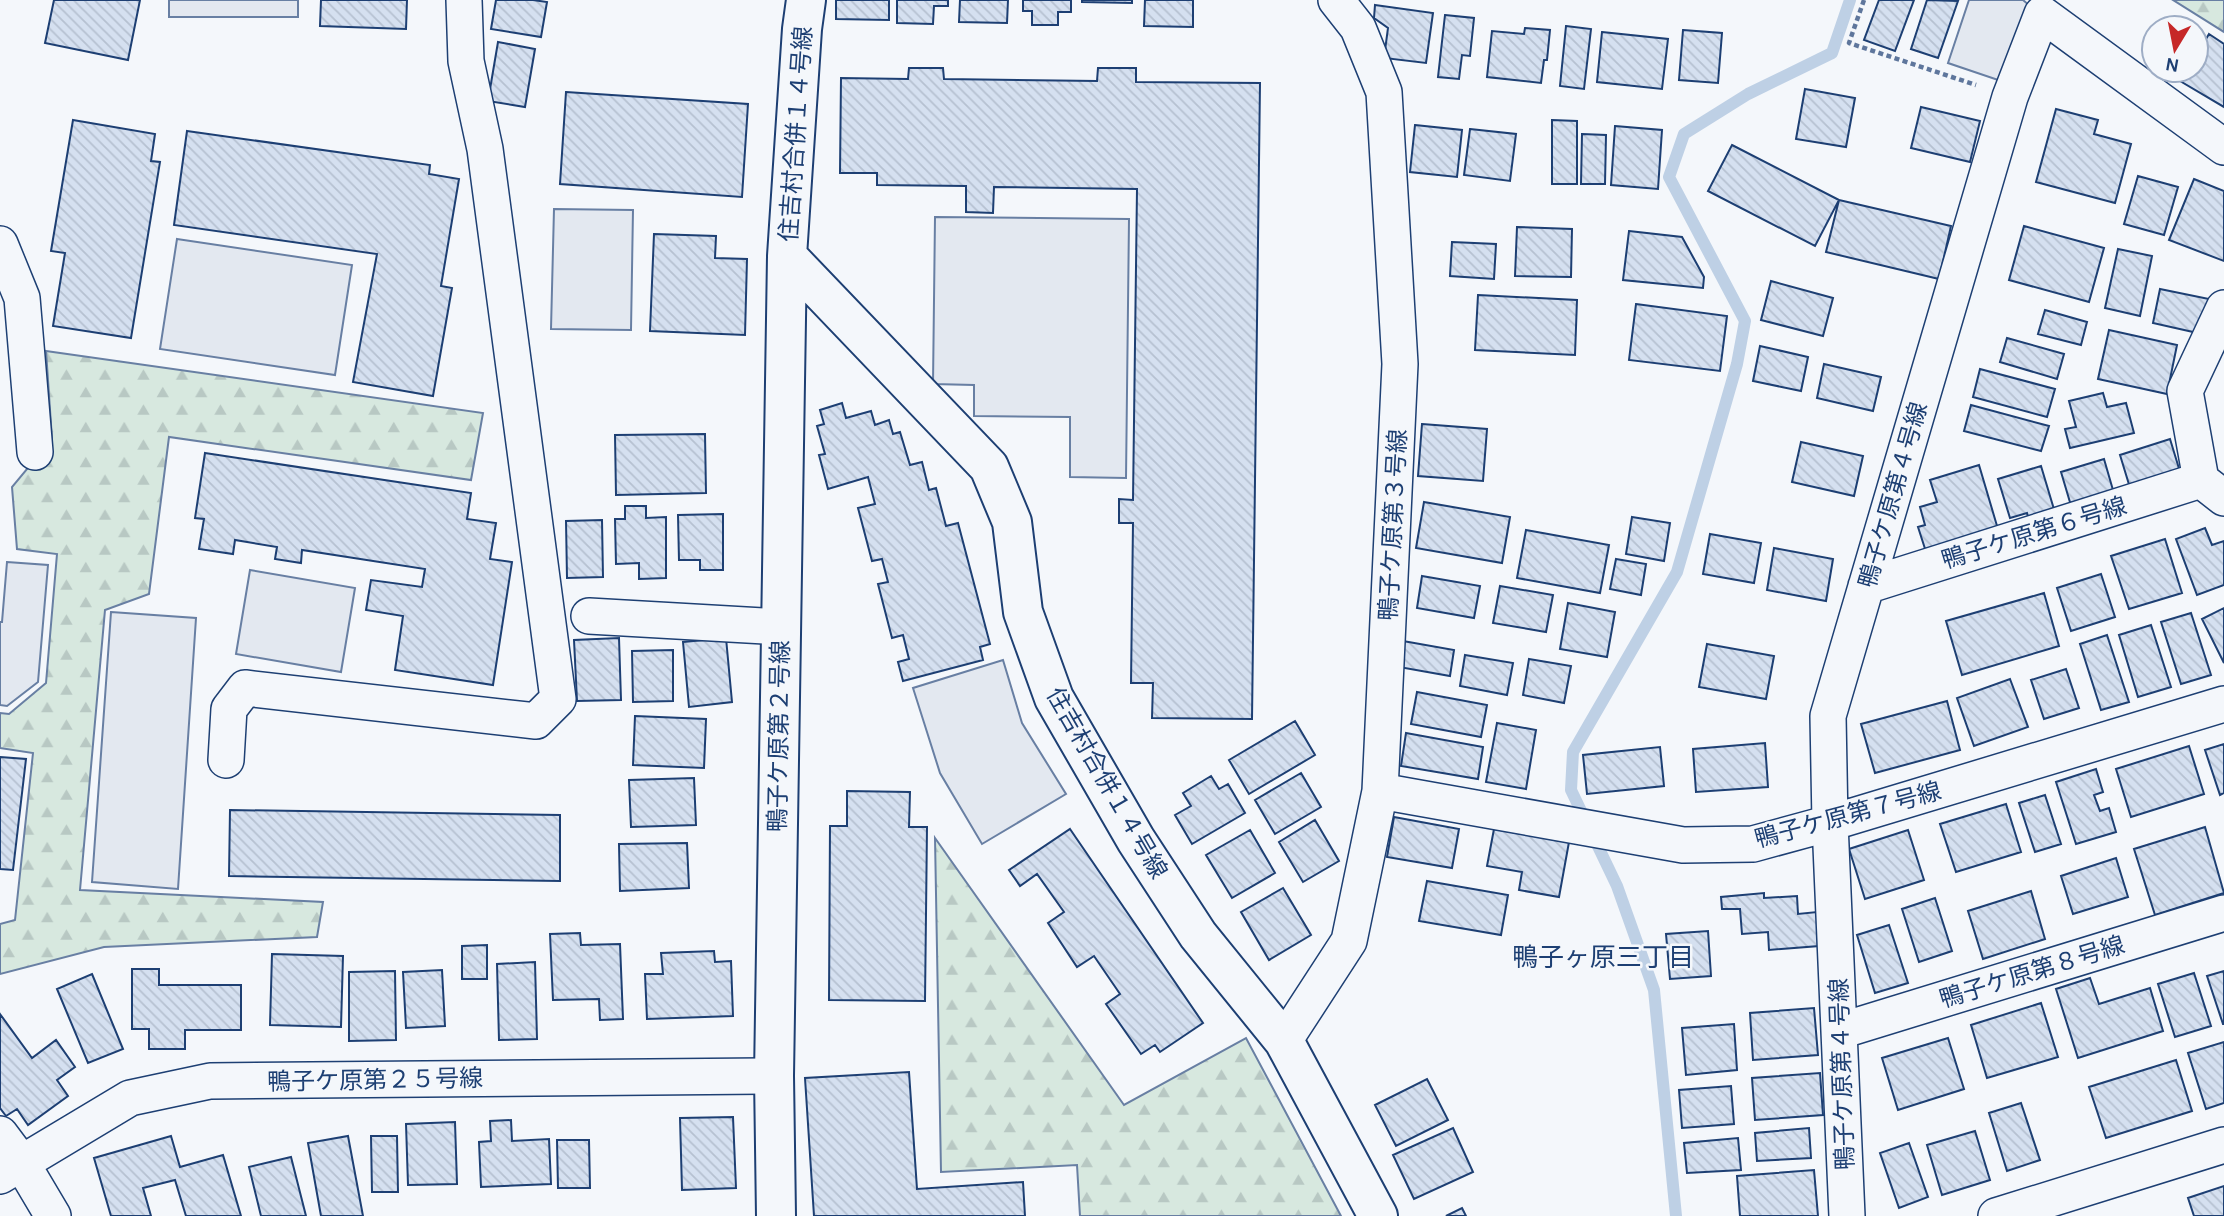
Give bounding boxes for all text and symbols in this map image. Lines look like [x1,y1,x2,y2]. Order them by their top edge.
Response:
north arrow [2140,14,2210,84]
street label: 住吉村合併１４号線 [775,25,817,243]
text: N [2164,53,2181,77]
street label: 鴨子ケ原第４号線 [1853,399,1933,591]
street label: 鴨子ケ原第３号線 [1374,428,1412,622]
street label: 鴨子ケ原第６号線 [1938,492,2130,574]
street label: 鴨子ケ原第２号線 [763,640,795,832]
street label: 住吉村合併１４号線 [1041,682,1173,884]
street label: 鴨子ケ原第７号線 [1752,777,1944,853]
street label: 鴨子ケ原第８号線 [1936,931,2128,1013]
district label: 鴨子ヶ原三丁目 [1512,942,1694,973]
street label: 鴨子ケ原第４号線 [1825,978,1859,1170]
street label: 鴨子ケ原第２５号線 [267,1064,483,1096]

